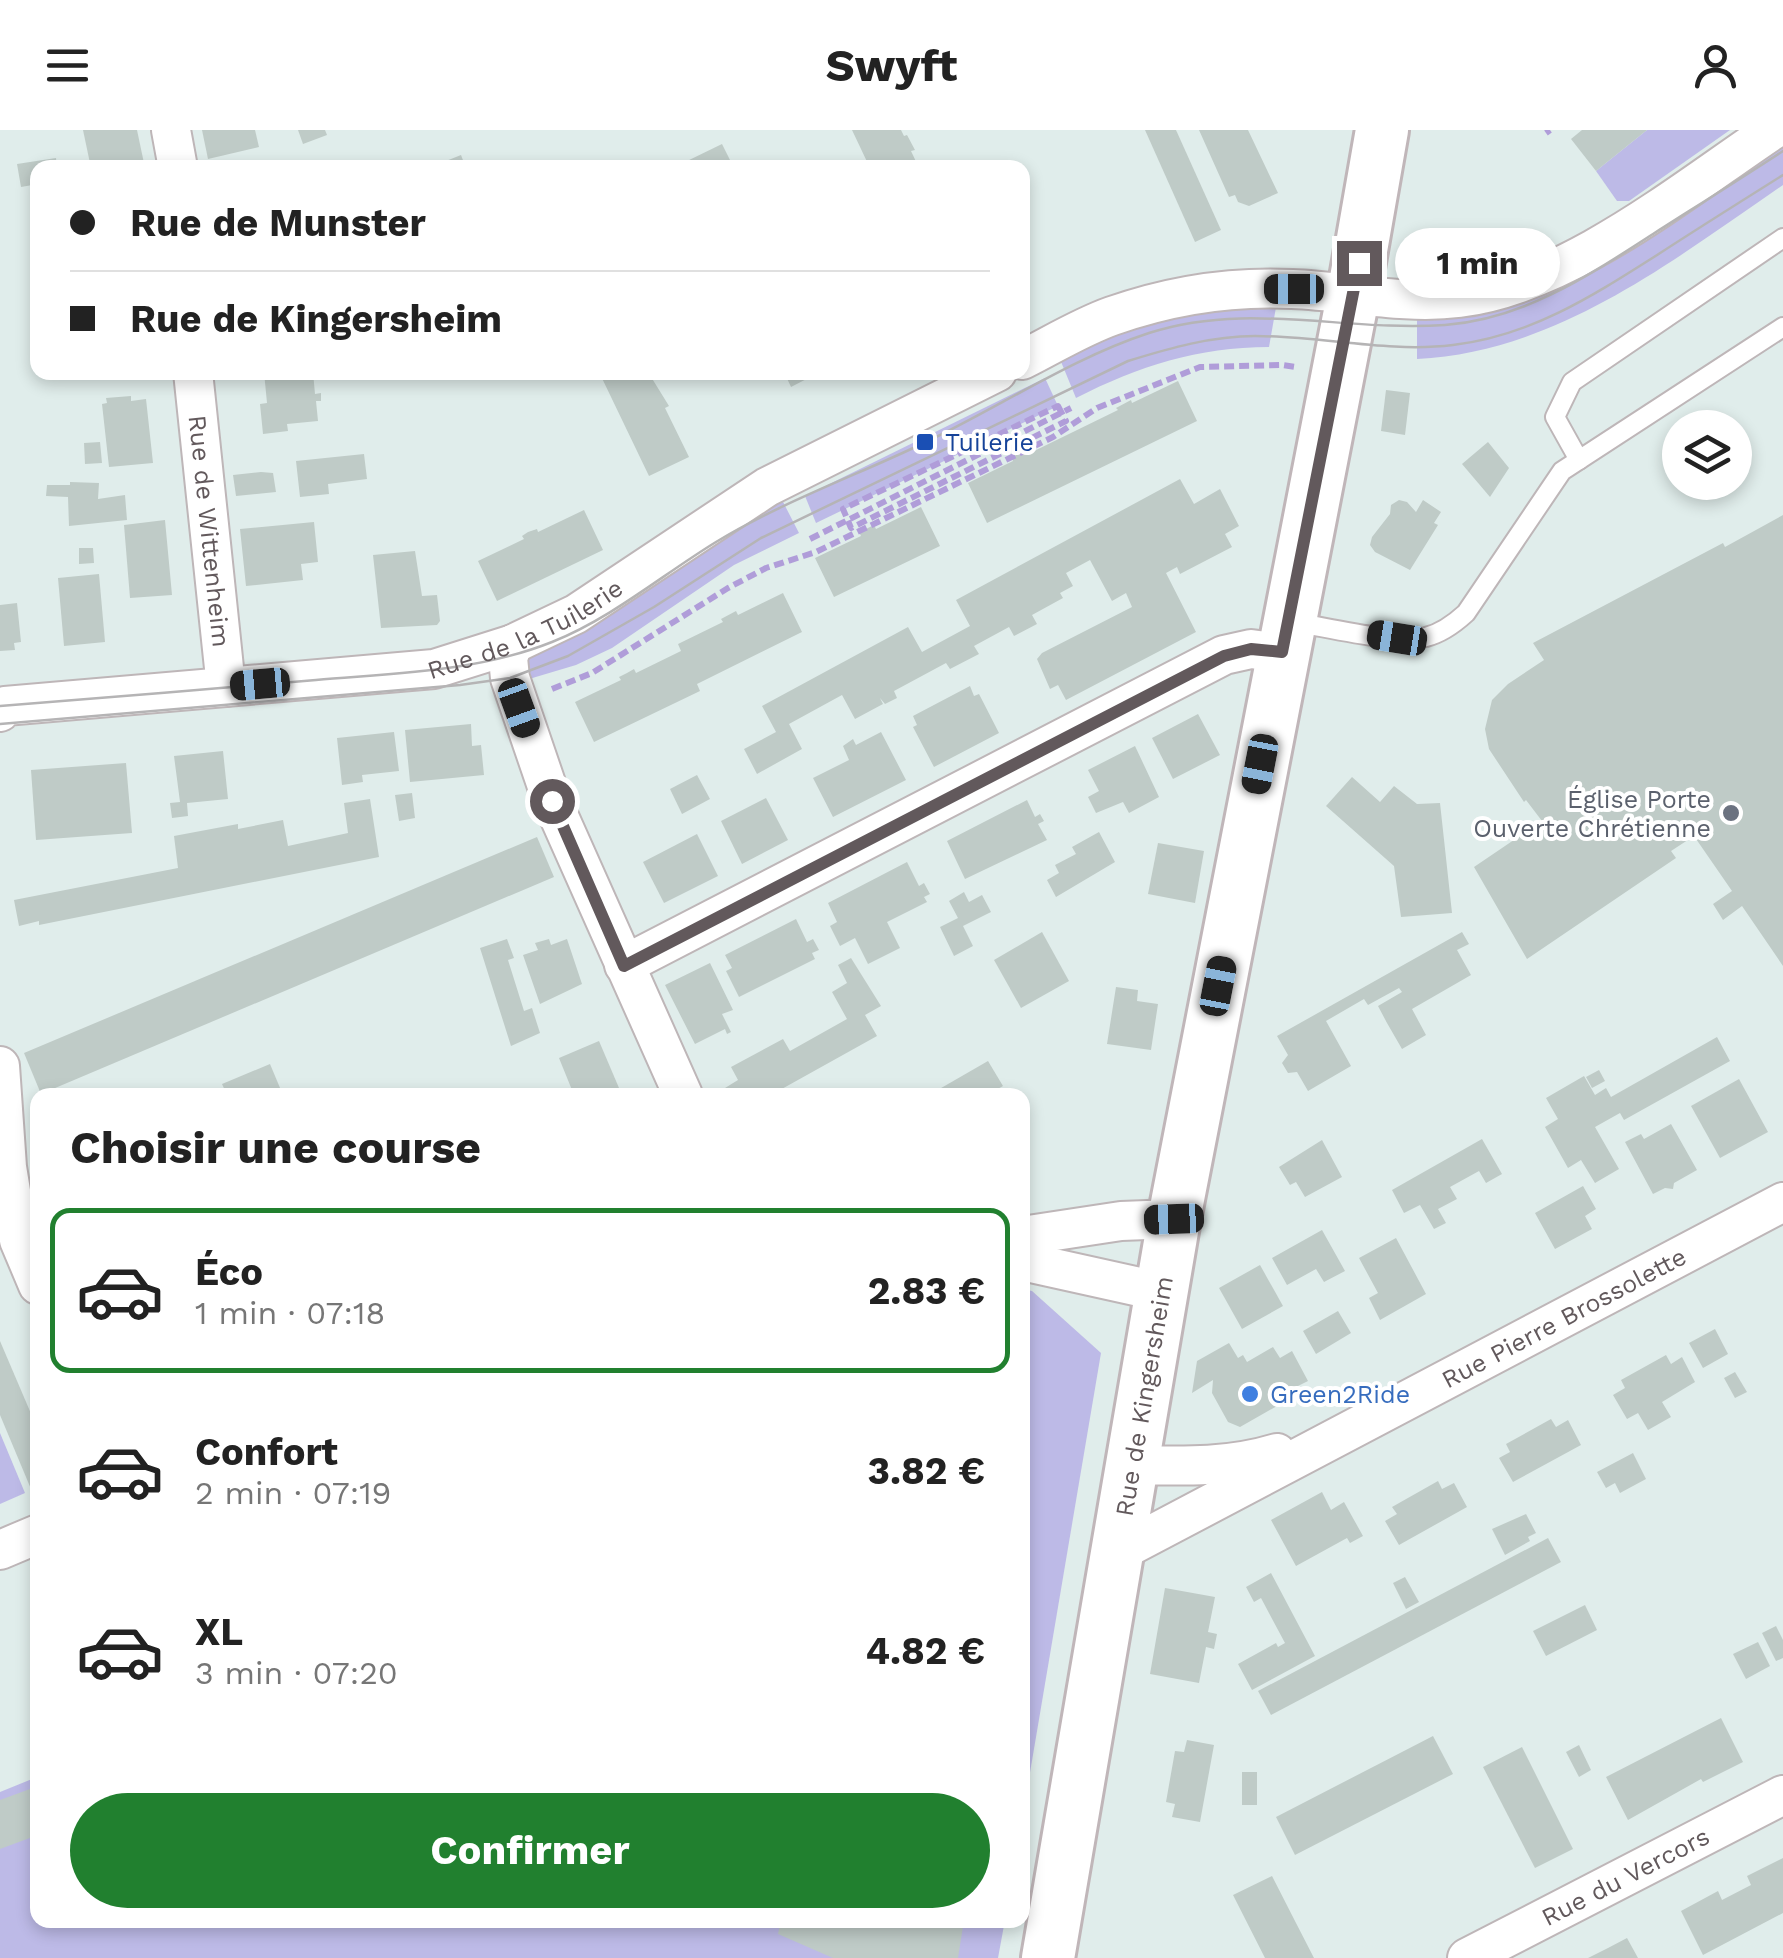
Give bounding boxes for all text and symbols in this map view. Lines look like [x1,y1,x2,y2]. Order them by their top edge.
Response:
icon: menu [40,38,95,93]
icon: person [1688,38,1743,93]
text: Swyft [826,39,957,92]
text: Rue de Munster [130,201,426,245]
callout: 1 min [1394,228,1559,298]
route end [1337,241,1382,286]
text: 1 min [1436,244,1519,282]
car [1264,274,1324,304]
text: Rue de Kingersheim [130,297,502,341]
map controls [1662,410,1752,500]
button: layers [1662,410,1752,500]
street label: Rue de Wittenheim [183,414,236,649]
place label: Tuilerie [945,428,1034,457]
marker: Tuilerie [914,431,936,453]
street label: Rue de la Tuilerie [424,573,628,685]
car [1365,618,1429,658]
car [229,666,291,702]
car [495,675,543,741]
car [1240,732,1280,796]
route start [530,779,575,824]
place label: Église Porte Ouverte Chrétienne [1473,785,1711,843]
marker: Église Porte Ouverte Chrétienne [1720,802,1742,824]
car [1198,954,1238,1018]
text: Choisir une course [70,1121,481,1174]
car [1143,1203,1205,1235]
street label: Rue Pierre Brossolette [1437,1241,1691,1394]
icon: car [75,1246,165,1336]
text: Éco [195,1250,263,1294]
text: 2.83 € [868,1269,985,1313]
street label: Rue de Kingersheim [1109,1274,1179,1518]
text: 1 min · 07:18 [195,1294,385,1332]
place label: Green2Ride [1270,1380,1410,1409]
marker: Green2Ride [1239,1383,1261,1405]
icon: car [75,1426,165,1516]
text: Confort [195,1430,338,1474]
text: 3.82 € [867,1449,985,1493]
text: 2 min · 07:19 [195,1474,391,1512]
icon: car [75,1606,165,1696]
text: XL [195,1610,243,1654]
text: 4.82 € [866,1629,985,1673]
text: 3 min · 07:20 [195,1654,398,1692]
button: Confirmer [70,1793,990,1908]
street label: Rue du Vercors [1536,1821,1714,1932]

